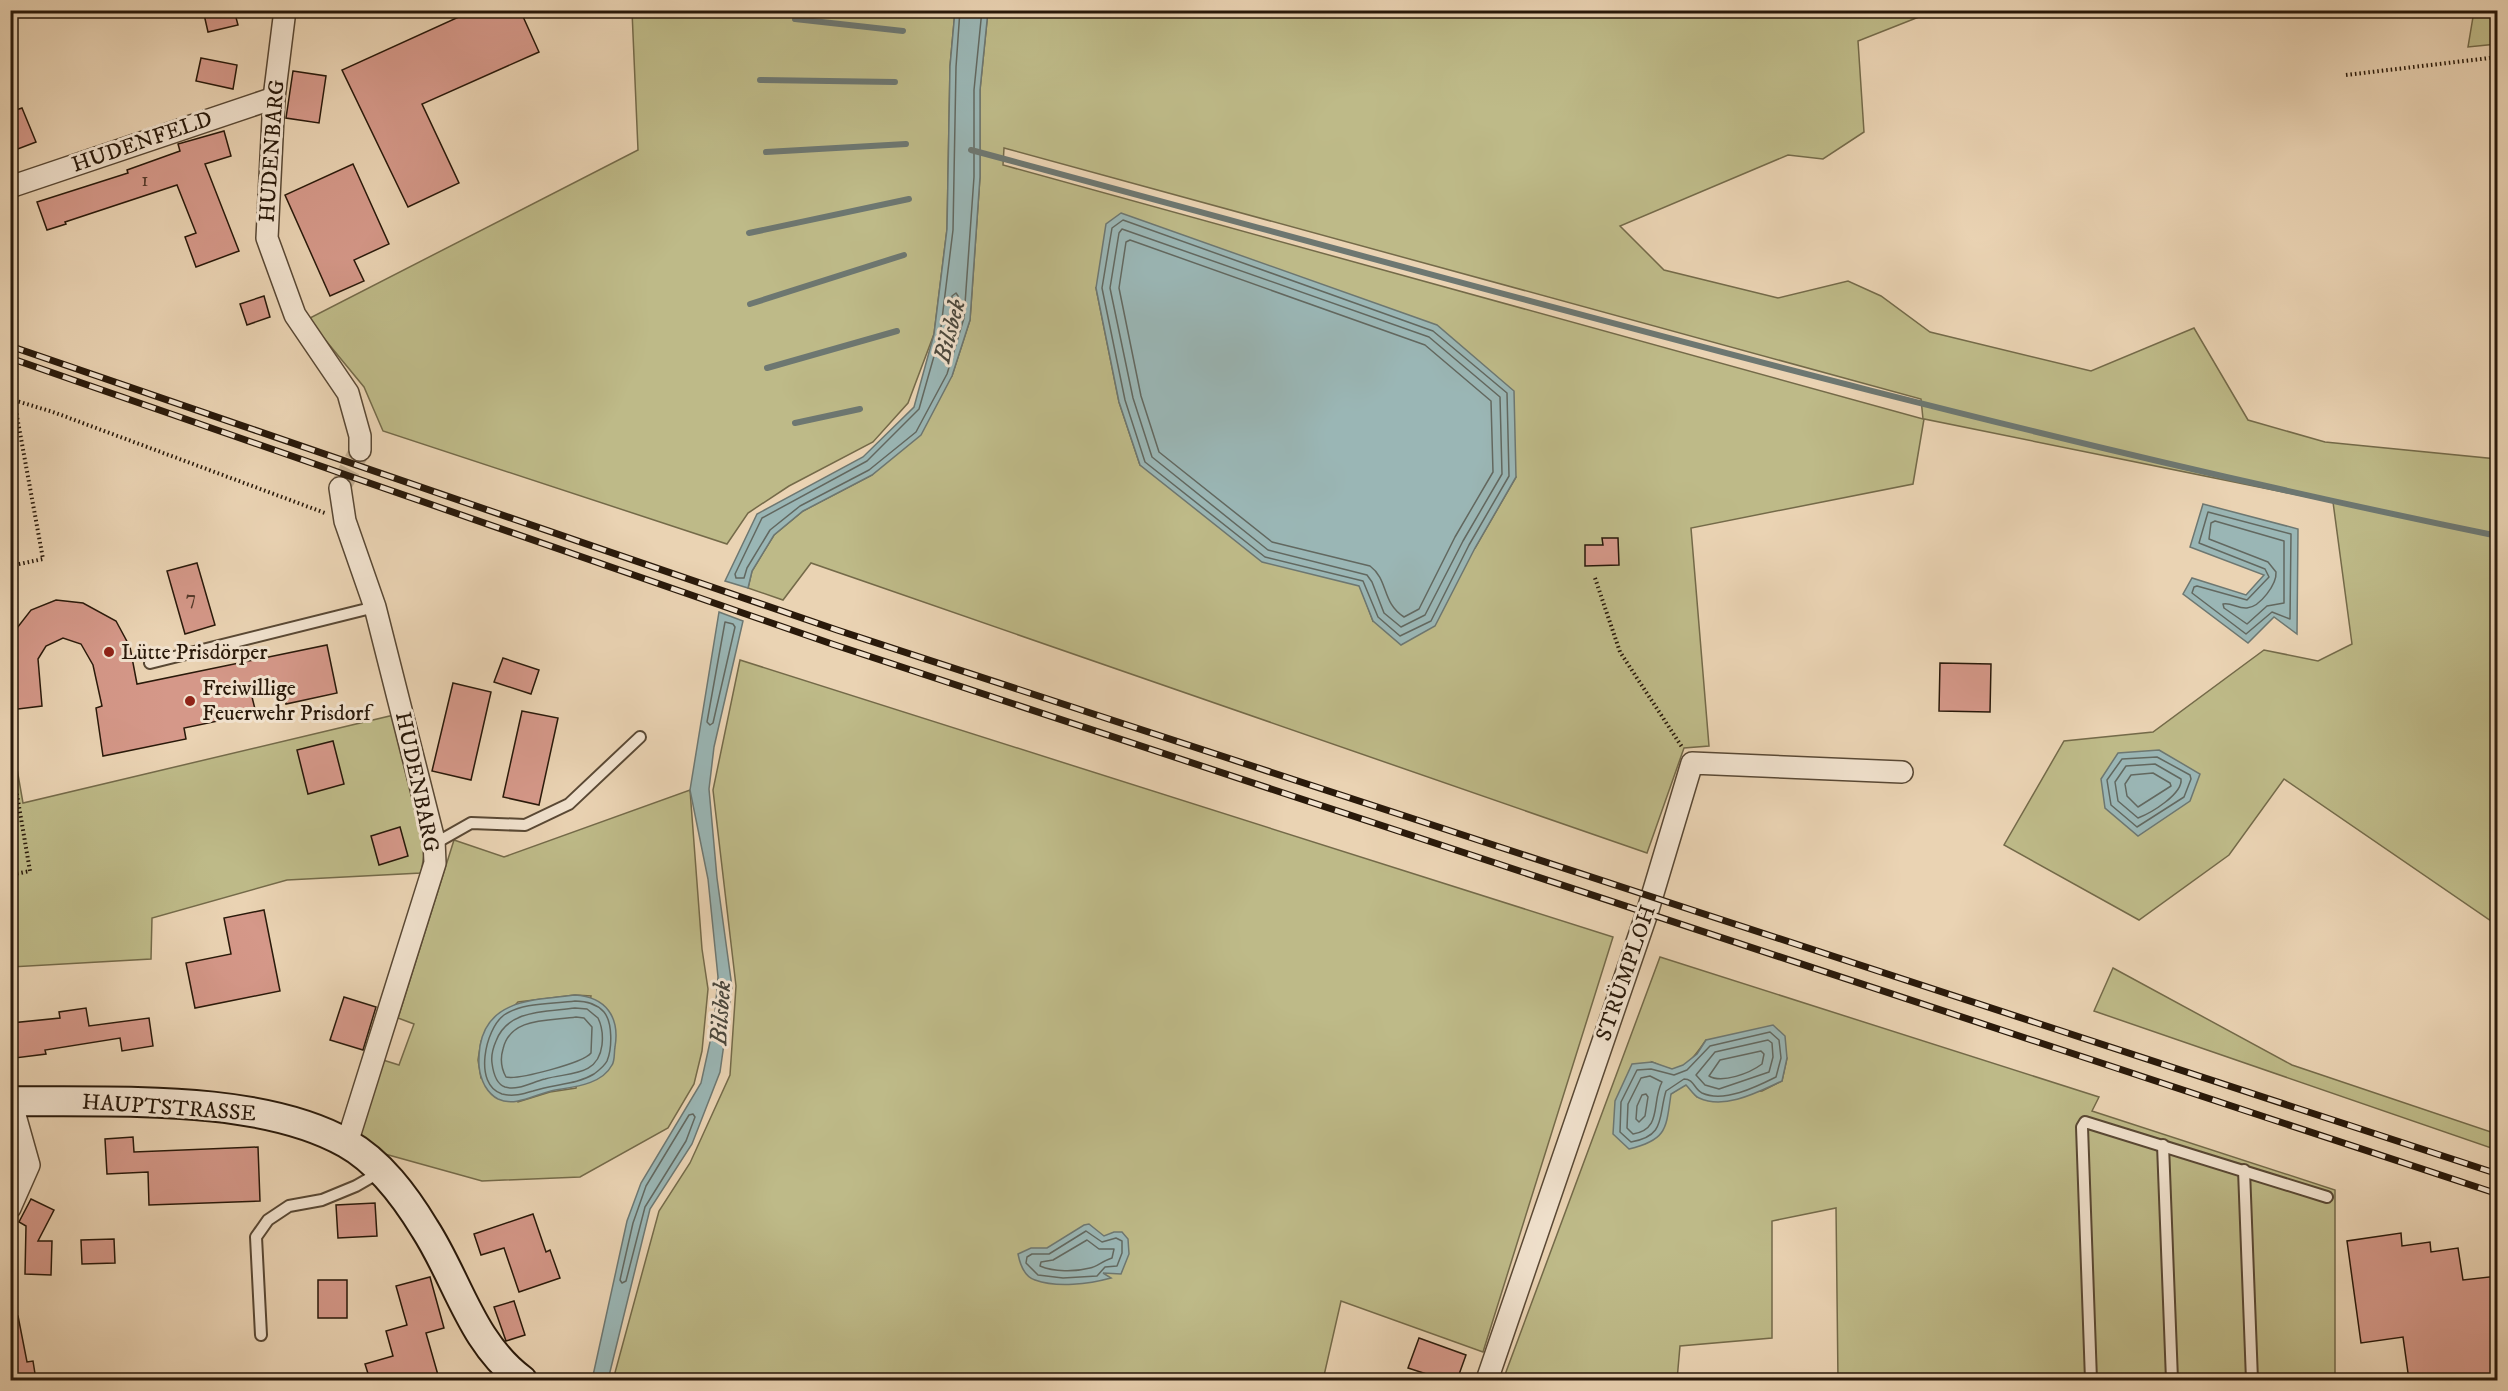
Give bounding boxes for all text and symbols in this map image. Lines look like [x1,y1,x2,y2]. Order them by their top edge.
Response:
street label: HUDENBARG [254,79,290,223]
street label: HUDENFELD [68,105,216,179]
house number: 1 [141,168,149,193]
water label: Bilsbek [927,296,973,367]
house number: 7 [186,586,196,611]
place label: Lütte Prisdörper [121,639,268,666]
marker: Lütte Prisdörper [102,645,116,659]
place label: Freiwillige Feuerwehr Prisdorf [202,675,375,727]
marker: Freiwillige Feuerwehr Prisdorf [183,694,197,708]
street label: HUDENBARG [389,709,445,855]
street label: STRÜMPLOH [1590,901,1662,1045]
water label: Bilsbek [704,980,738,1047]
street label: HAUPTSTRASSE [81,1088,257,1128]

